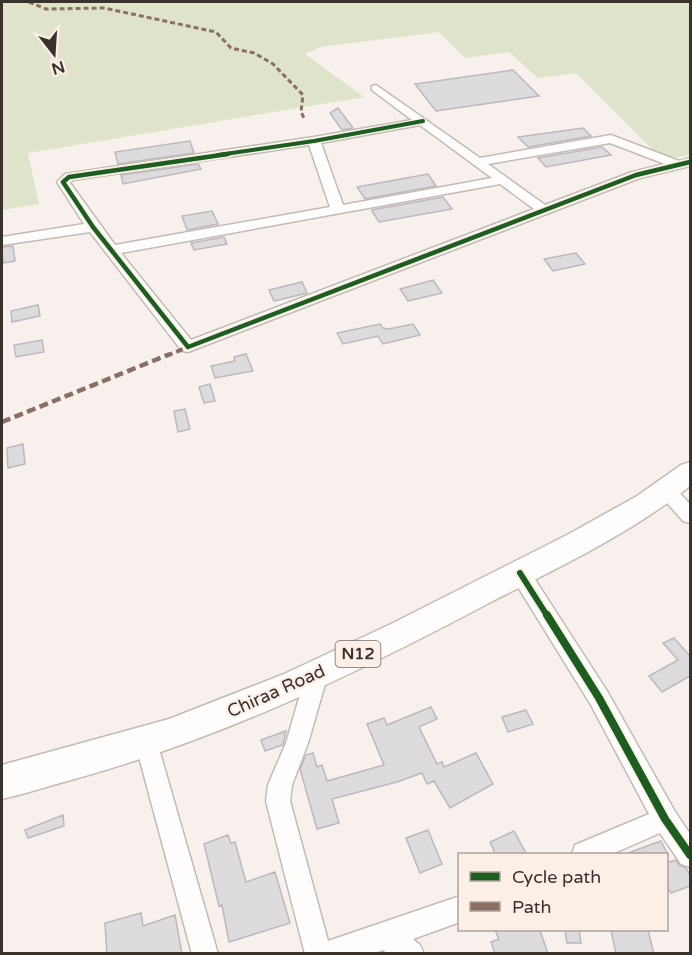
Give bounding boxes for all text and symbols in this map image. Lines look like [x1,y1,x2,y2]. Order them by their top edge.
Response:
north arrow [24,24,84,84]
text: N [49,56,67,79]
road number: N12 [336,641,380,667]
street label: Chiraa Road [224,660,328,722]
legend [458,853,668,931]
text: Cycle path [512,866,601,888]
text: Path [512,896,551,918]

